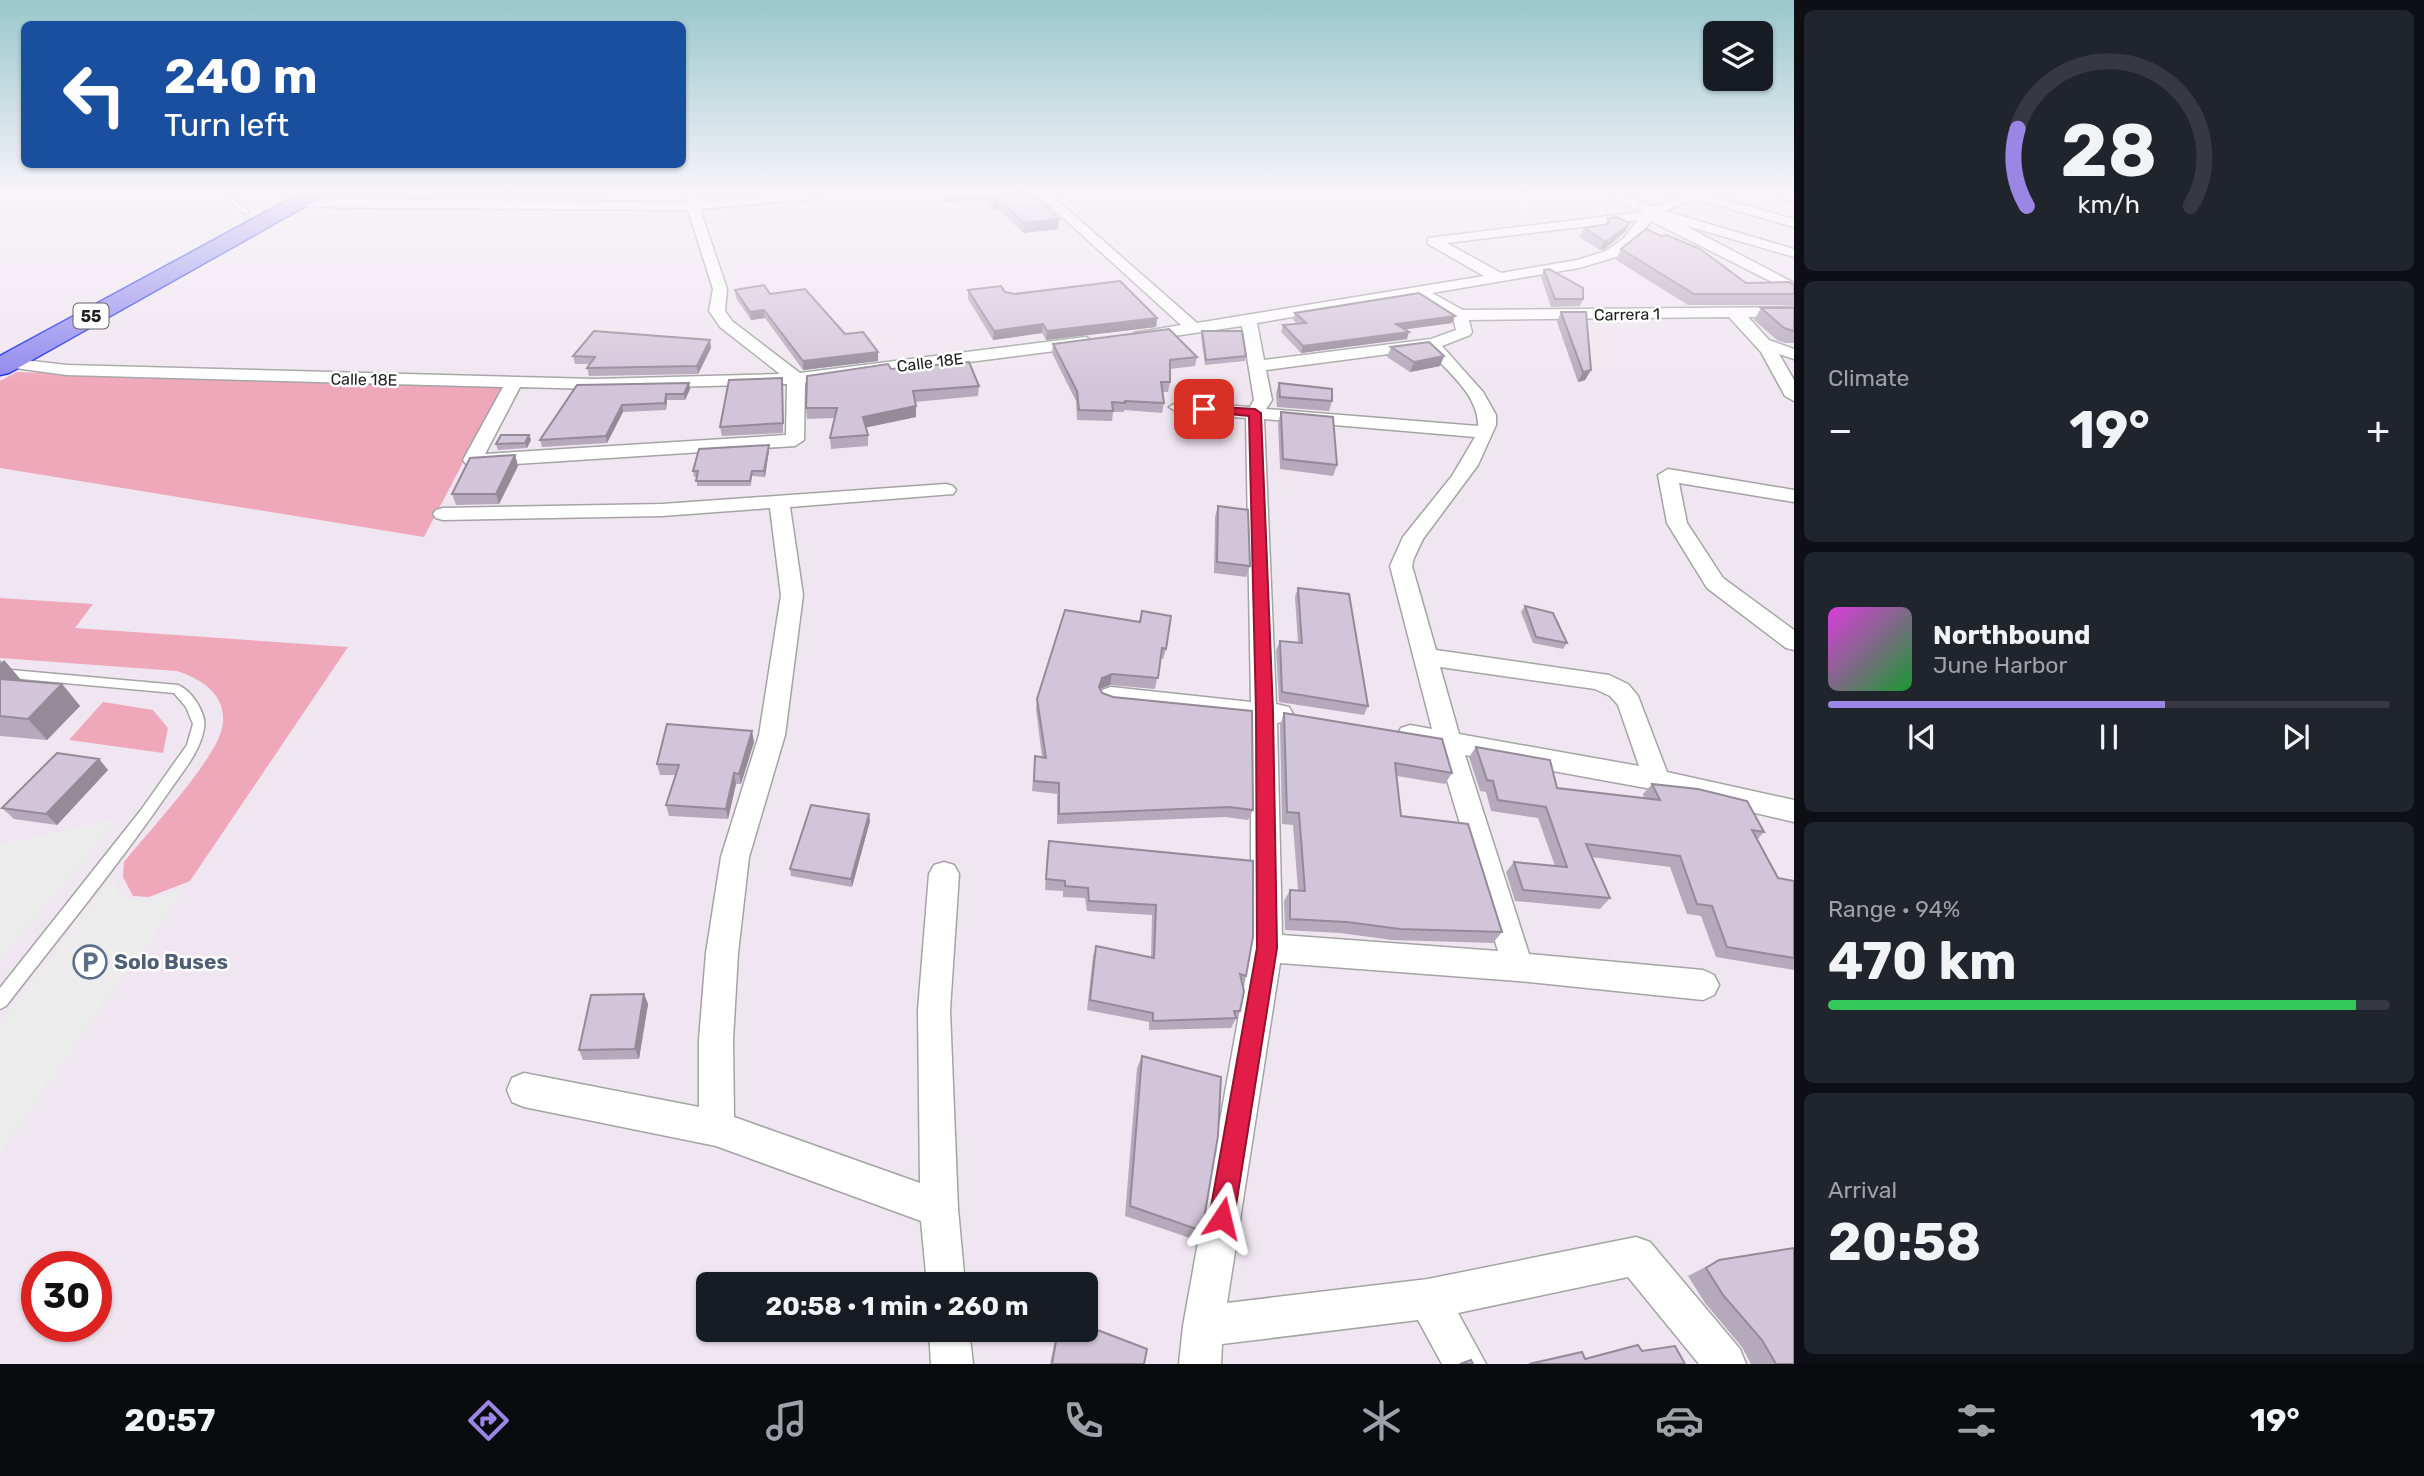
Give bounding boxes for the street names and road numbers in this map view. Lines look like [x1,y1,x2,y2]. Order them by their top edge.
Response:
road number: 55 [74,304,108,328]
street label: Carrera 1 [1594,304,1660,325]
street label: Calle 18E [896,349,964,376]
street label: Calle 18E [330,369,398,390]

